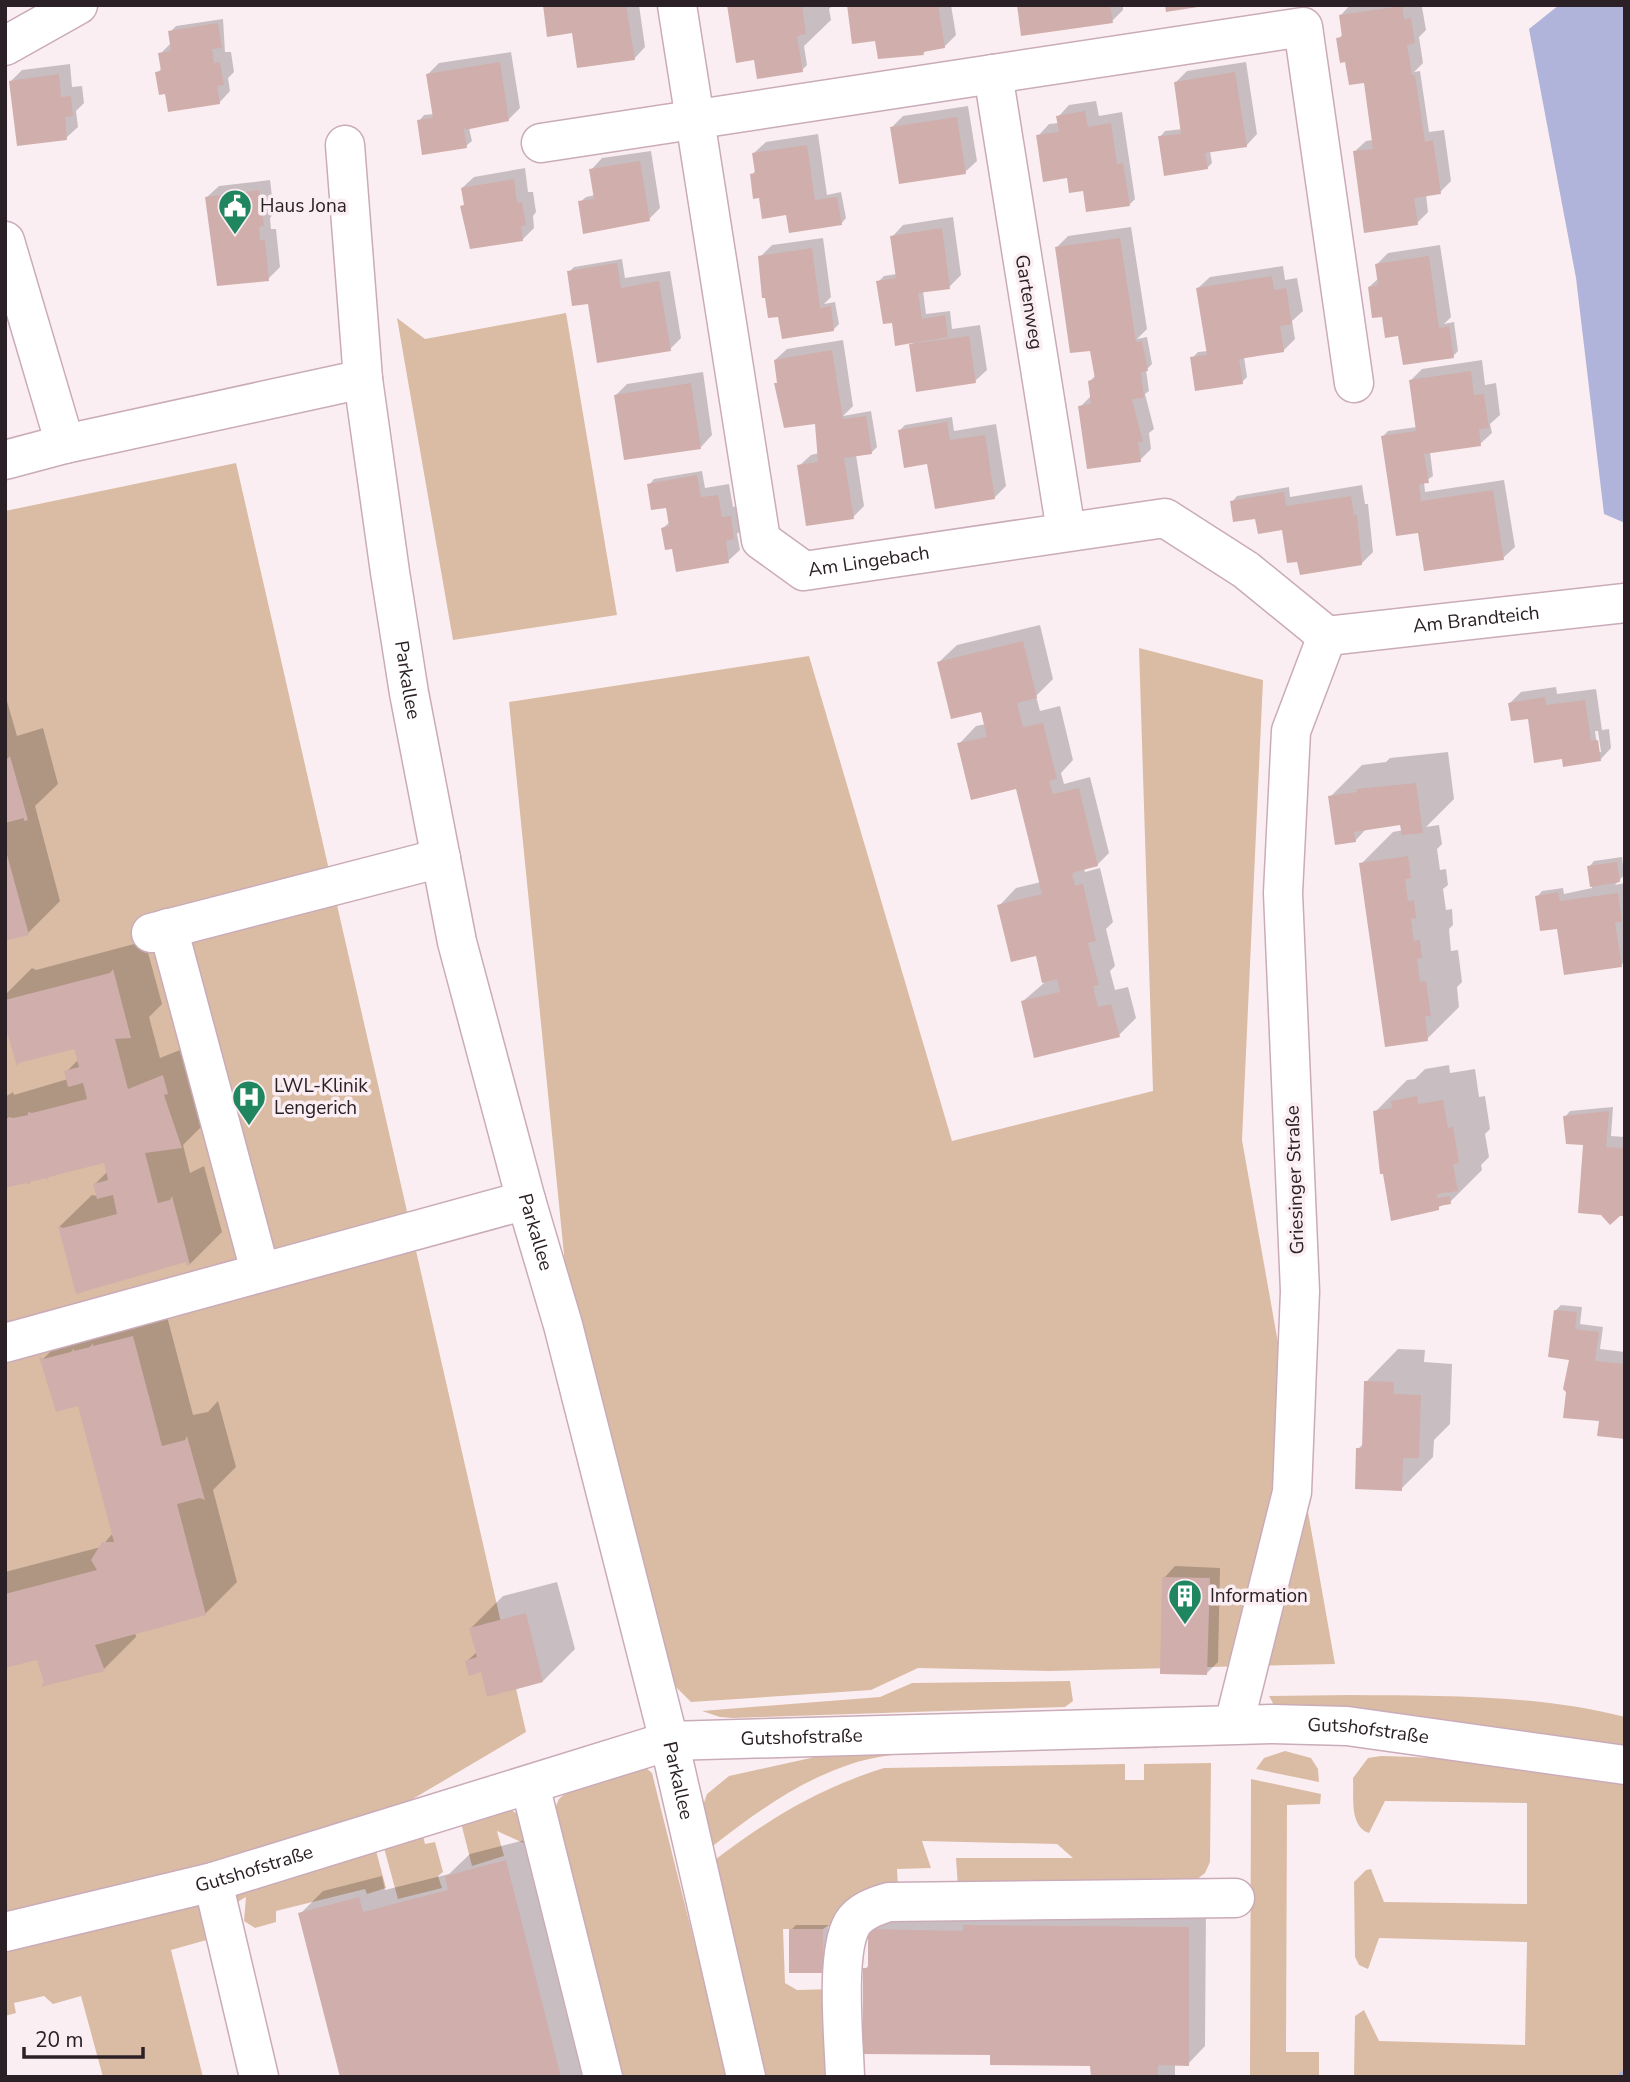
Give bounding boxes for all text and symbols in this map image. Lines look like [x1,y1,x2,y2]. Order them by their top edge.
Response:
public building icon: Haus Jona [216,187,254,236]
place label: Haus Jona [260,193,347,219]
street label: Gartenweg [1009,253,1049,351]
street label: Am Lingebach [806,540,931,583]
street label: Am Brandteich [1411,600,1541,639]
street label: Parkallee [388,639,427,722]
place label: LWL-Klinik Lengerich [274,1073,368,1121]
hospital icon: LWL-Klinik Lengerich [230,1078,268,1127]
street label: Griesinger Straße [1279,1105,1311,1255]
street label: Parkallee [512,1190,559,1274]
building icon: Information [1166,1577,1204,1626]
place label: Information [1210,1583,1308,1609]
street label: Gutshofstraße [1307,1712,1431,1750]
street label: Gutshofstraße [740,1723,863,1752]
street label: Parkallee [657,1739,700,1822]
street label: Gutshofstraße [192,1839,316,1899]
scale bar [24,2016,144,2060]
text: 20 m [35,2026,84,2054]

